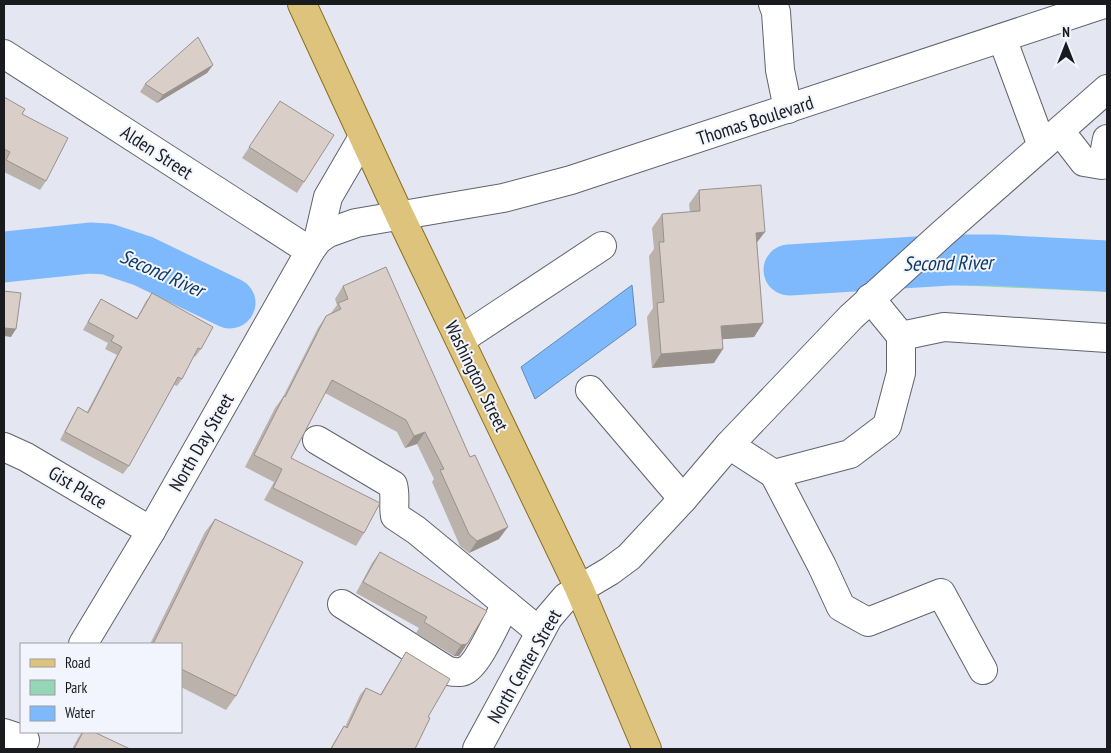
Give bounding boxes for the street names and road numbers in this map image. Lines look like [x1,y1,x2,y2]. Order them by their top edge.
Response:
street label: Thomas Boulevard [694,90,816,150]
street label: Alden Street [116,120,198,185]
street label: Washington Street [440,317,514,436]
street label: North Day Street [163,388,239,495]
street label: Gist Place [44,460,112,514]
street label: North Center Street [482,604,567,727]

